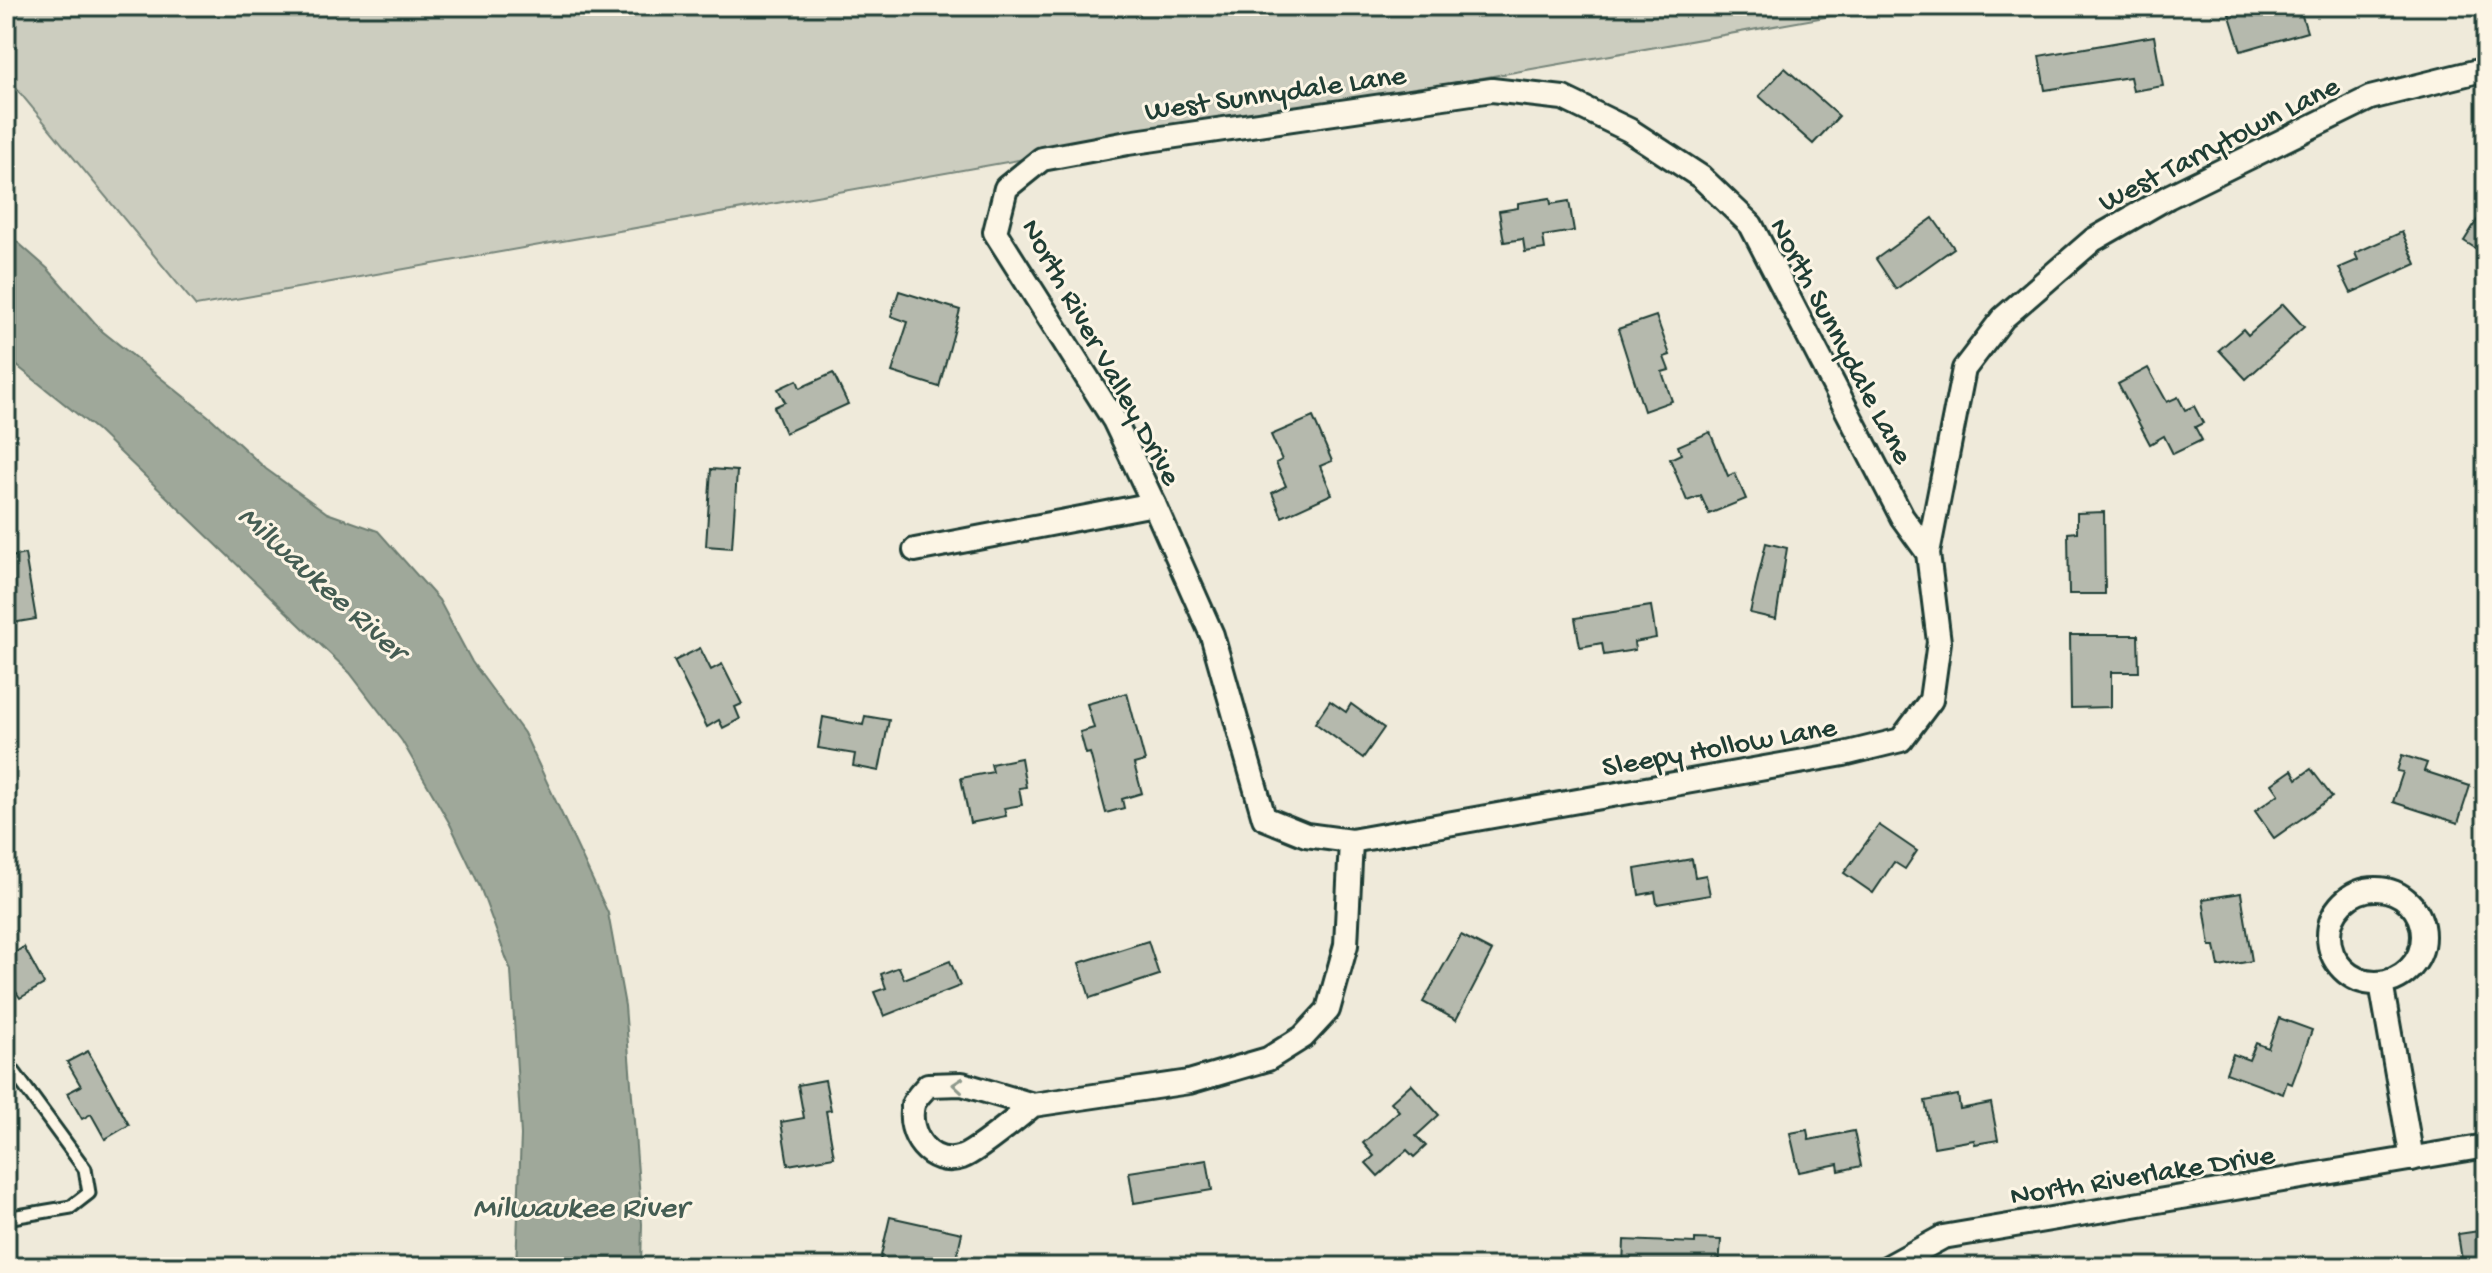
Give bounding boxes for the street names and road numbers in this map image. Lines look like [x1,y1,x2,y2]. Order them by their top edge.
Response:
street label: West Sunnydale Lane [1143,60,1409,131]
street label: West Tarrytown Lane [2094,70,2347,222]
street label: North Sunnydale Lane [1759,213,1919,471]
street label: North River Valley Drive [1011,214,1187,493]
street label: Sleepy Hollow Lane [1600,712,1840,787]
street label: North Riverlake Drive [2008,1139,2278,1216]

